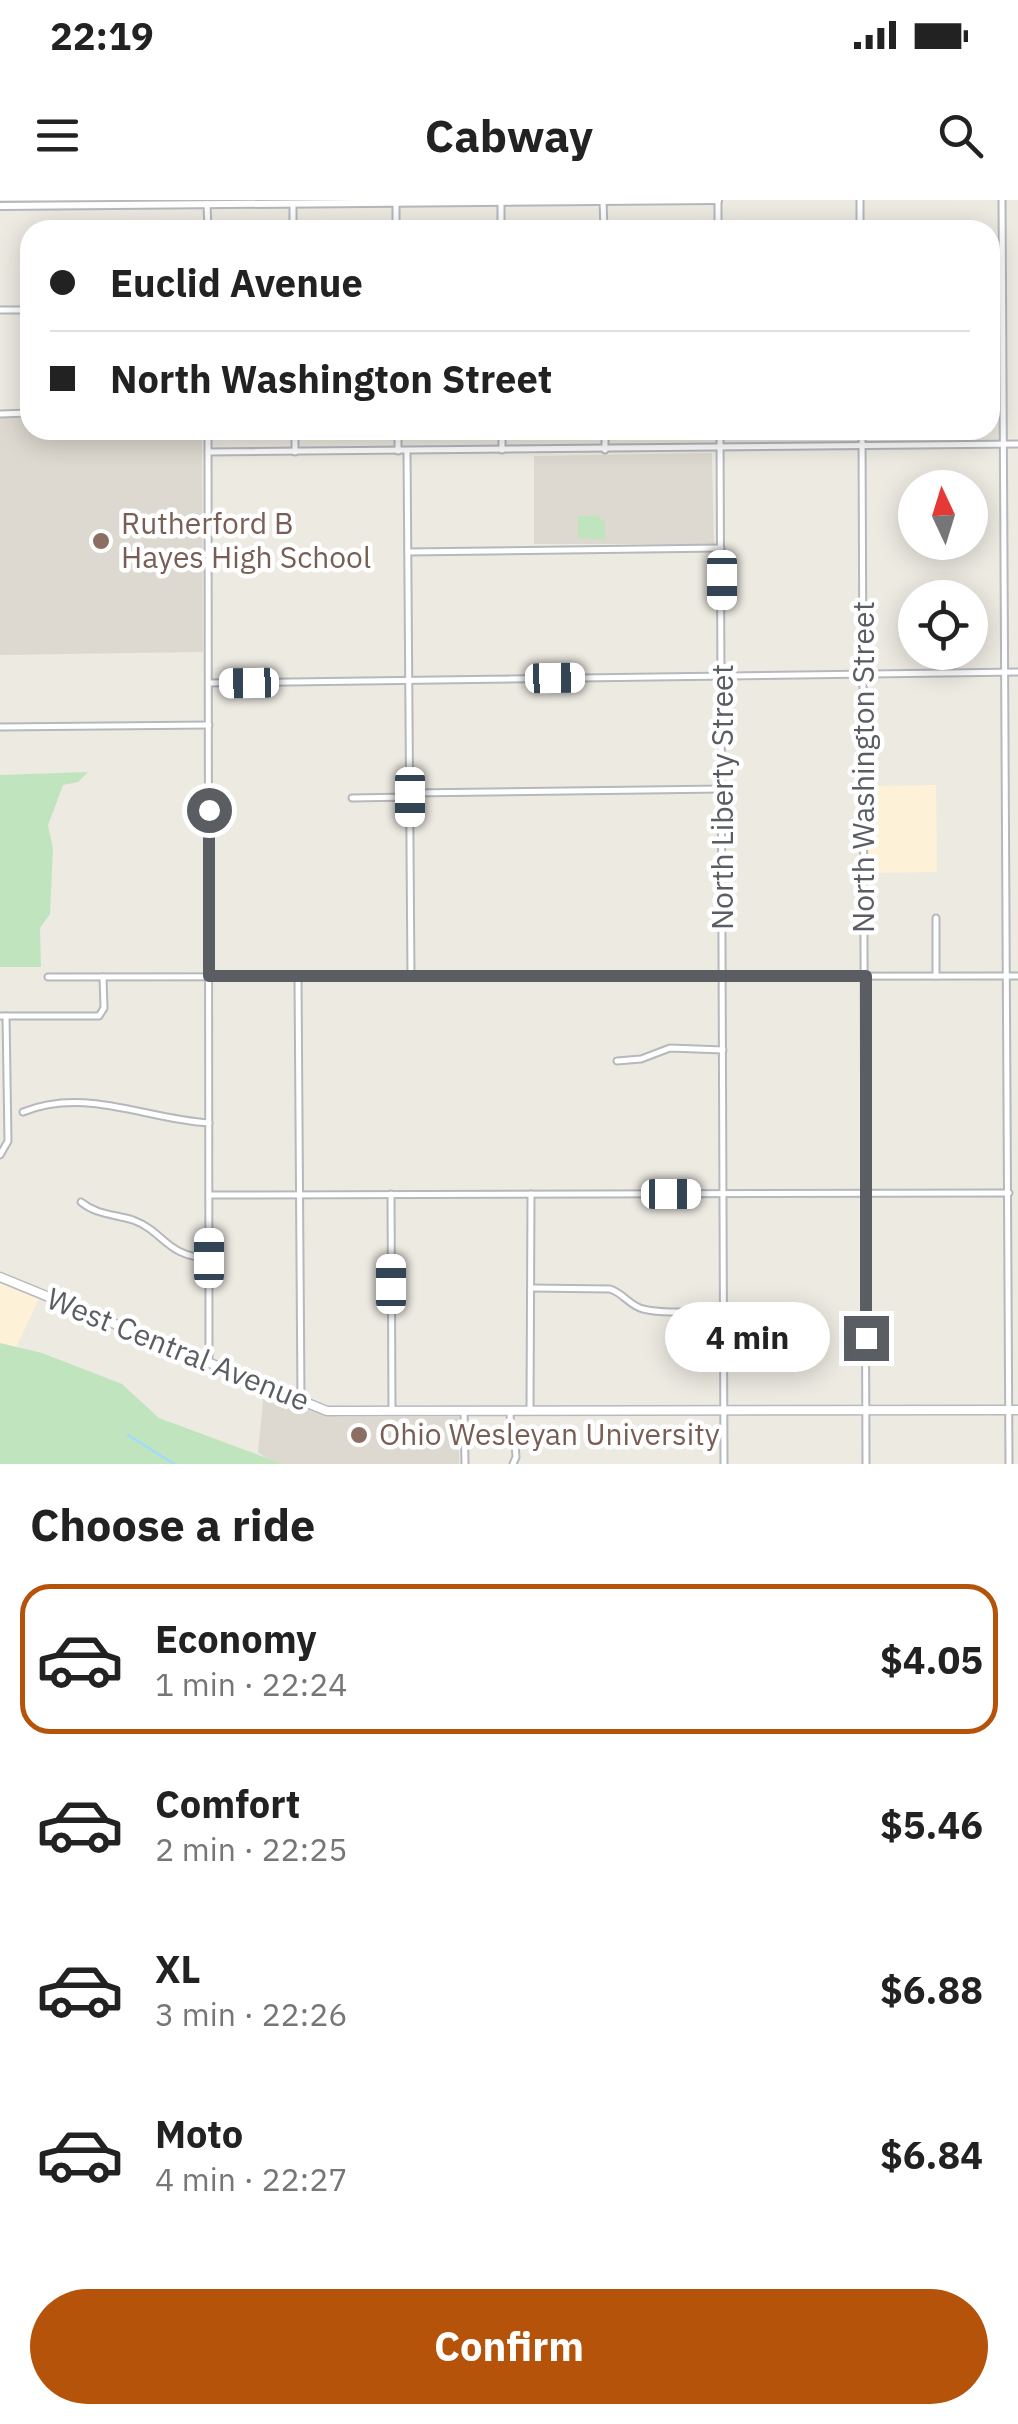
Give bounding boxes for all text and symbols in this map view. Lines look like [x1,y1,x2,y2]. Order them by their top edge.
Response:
text: 22:19 [50,11,154,60]
text: Cabway [425,106,593,164]
icon: menu [30,108,85,163]
icon: search [933,108,988,163]
text: Euclid Avenue [110,258,363,307]
text: North Washington Street [110,354,552,403]
north arrow [898,470,988,560]
map controls [898,470,988,670]
place label: Rutherford B Hayes High School [121,503,371,576]
marker: Rutherford B Hayes High School [90,530,112,552]
car [707,550,737,610]
button: locate [898,580,988,670]
street label: North Washington Street [843,601,882,933]
car [525,662,585,694]
street label: North Liberty Street [702,664,741,930]
car [219,667,279,699]
car [395,767,425,827]
route start [187,788,232,833]
car [641,1179,701,1209]
car [194,1228,224,1288]
car [376,1254,406,1314]
street label: West Central Avenue [42,1278,316,1419]
callout: 4 min [666,1303,831,1373]
text: 4 min [706,1316,789,1358]
route end [844,1316,889,1361]
place label: Ohio Wesleyan University [379,1414,720,1453]
marker: Ohio Wesleyan University [348,1424,370,1446]
text: Choose a ride [30,1495,315,1553]
icon: car [35,1614,125,1704]
text: Economy [155,1614,317,1663]
text: $4.05 [880,1635,983,1684]
text: 1 min · 22:24 [155,1663,348,1705]
icon: car [35,1779,125,1869]
text: Comfort [155,1779,300,1828]
text: $5.46 [880,1800,983,1849]
text: 2 min · 22:25 [155,1828,348,1870]
icon: car [35,1944,125,2034]
text: XL [155,1944,201,1993]
text: $6.88 [880,1965,983,2014]
text: 3 min · 22:26 [155,1993,348,2035]
icon: car [35,2109,125,2199]
text: Moto [155,2109,243,2158]
text: $6.84 [880,2130,983,2179]
text: 4 min · 22:27 [155,2158,348,2200]
button: Confirm [30,2289,988,2404]

